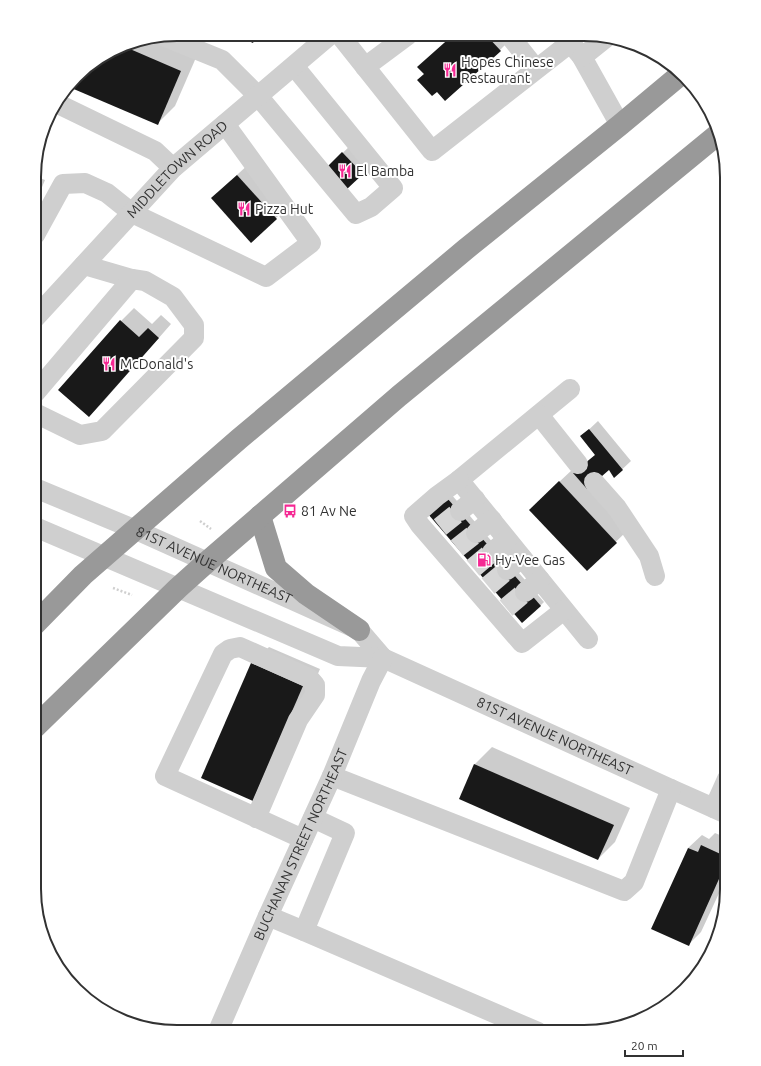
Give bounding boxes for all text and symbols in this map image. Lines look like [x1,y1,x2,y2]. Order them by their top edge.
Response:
place label: Hopes Chinese Restaurant [461,54,554,86]
restaurant icon: Hopes Chinese Restaurant [442,62,458,78]
street label: MIDDLETOWN ROAD [123,117,231,221]
restaurant icon: El Bamba [337,163,353,179]
place label: El Bamba [356,163,414,179]
restaurant icon: Pizza Hut [236,201,252,217]
place label: Pizza Hut [255,201,314,217]
restaurant icon: McDonald's [101,356,117,372]
place label: McDonald's [120,356,193,372]
bus stop icon: 81 Av Ne [282,503,298,519]
place label: 81 Av Ne [301,503,357,519]
street label: 81ST AVENUE NORTHEAST [133,523,295,607]
fuel station icon: Hy-Vee Gas [476,552,492,568]
place label: Hy-Vee Gas [495,552,565,568]
street label: 81ST AVENUE NORTHEAST [474,694,635,779]
street label: BUCHANAN STREET NORTHEAST [250,746,350,943]
scale bar [625,1032,683,1058]
text: 20 m [631,1039,658,1052]

